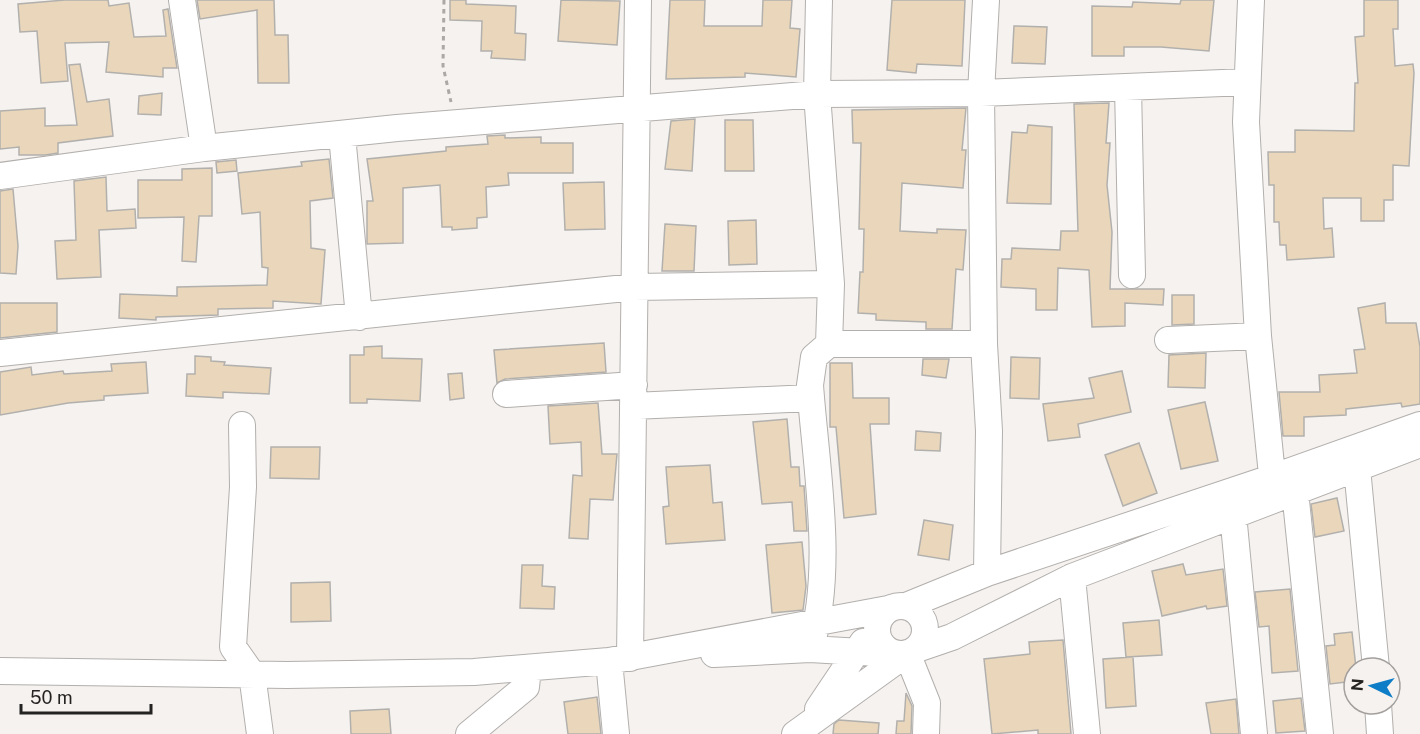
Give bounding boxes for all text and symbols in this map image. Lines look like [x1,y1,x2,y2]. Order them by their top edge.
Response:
north arrow [1342,656,1402,716]
scale bar [21,677,152,715]
text: N [1348,678,1368,692]
text: 50 m [30,687,73,708]

